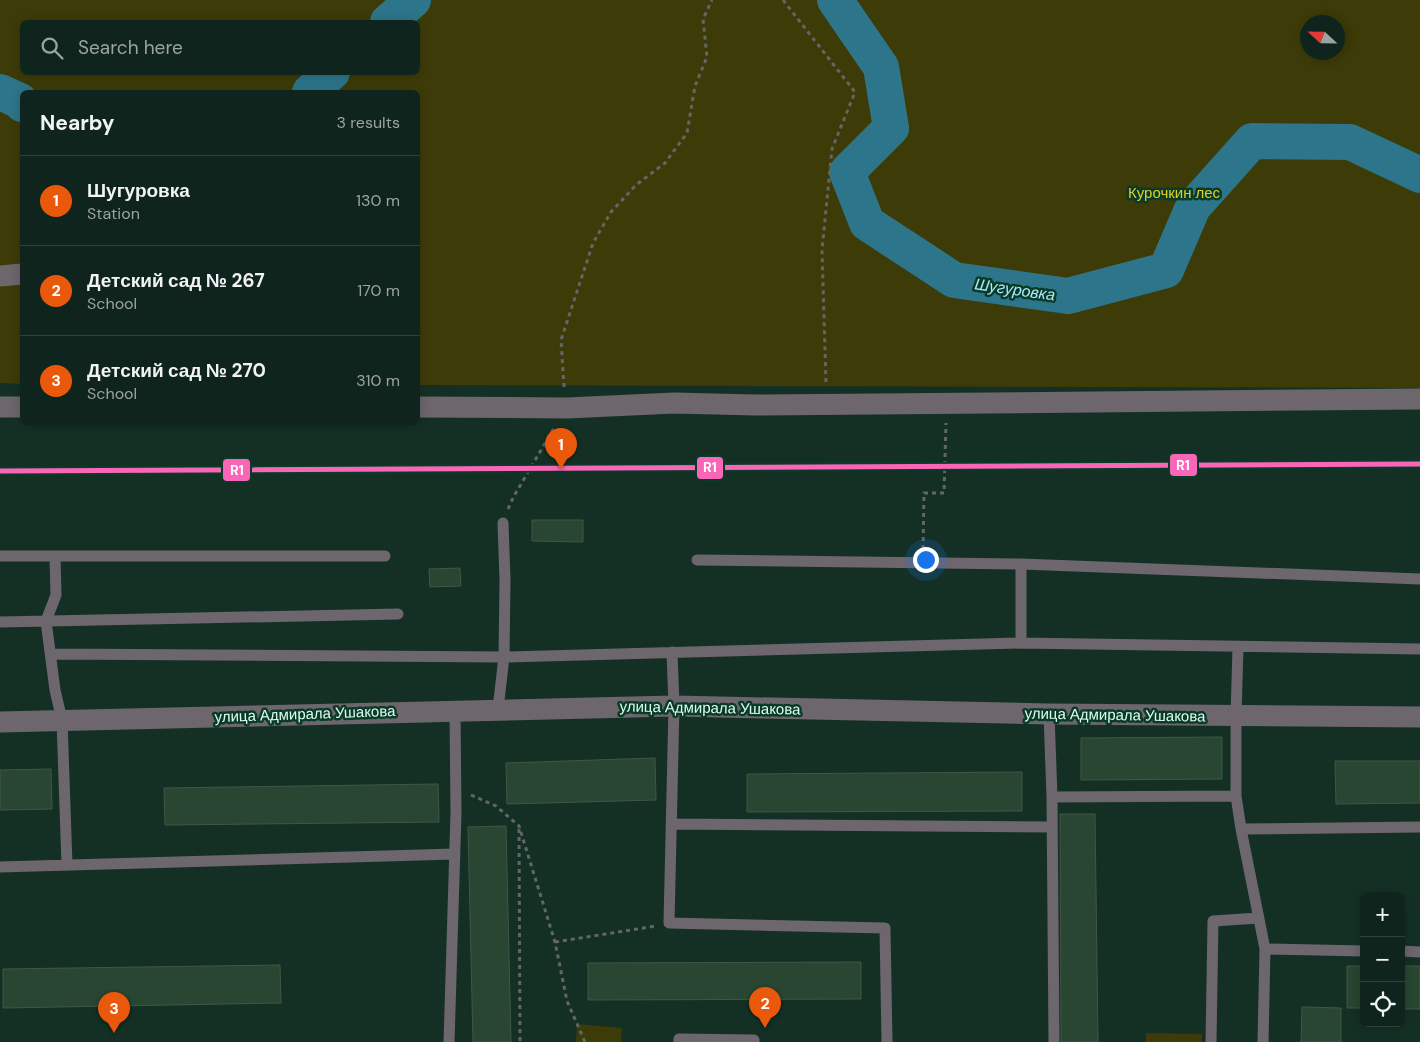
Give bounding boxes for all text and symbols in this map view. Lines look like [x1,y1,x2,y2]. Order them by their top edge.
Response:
north arrow [1300,15,1345,60]
search box [20,20,420,75]
icon: search [38,34,66,62]
text: Search here [78,35,183,60]
text: Nearby [40,109,114,137]
text: 3 results [337,112,400,133]
text: Шугуровка [87,178,190,203]
park label: Курочкин лес [1128,183,1221,203]
text: 1 [53,190,59,211]
text: 130 m [356,190,400,211]
text: Station [87,203,140,224]
text: Детский сад № 267 [87,268,265,293]
water label: Шугуровка [973,273,1057,306]
text: 2 [51,280,61,301]
text: 170 m [357,280,400,301]
text: School [87,293,137,314]
text: Детский сад № 270 [87,358,266,383]
text: 3 [51,370,61,391]
text: 310 m [356,370,400,391]
text: School [87,383,137,404]
pin: 1 [545,428,577,469]
line badge: R1 [1169,453,1198,477]
line badge: R1 [696,456,724,480]
text: R1 [1176,456,1190,474]
line badge: R1 [222,458,251,482]
text: R1 [703,458,717,476]
text: R1 [230,461,244,479]
your location [913,547,939,573]
street label: улица Адмирала Ушакова [619,696,801,720]
street label: улица Адмирала Ушакова [214,701,396,727]
street label: улица Адмирала Ушакова [1024,703,1206,727]
map controls [1360,892,1405,1027]
button: + [1360,892,1405,937]
button: − [1360,937,1405,982]
button: locate [1360,982,1405,1027]
pin: 2 [749,987,781,1028]
pin: 3 [98,992,130,1033]

